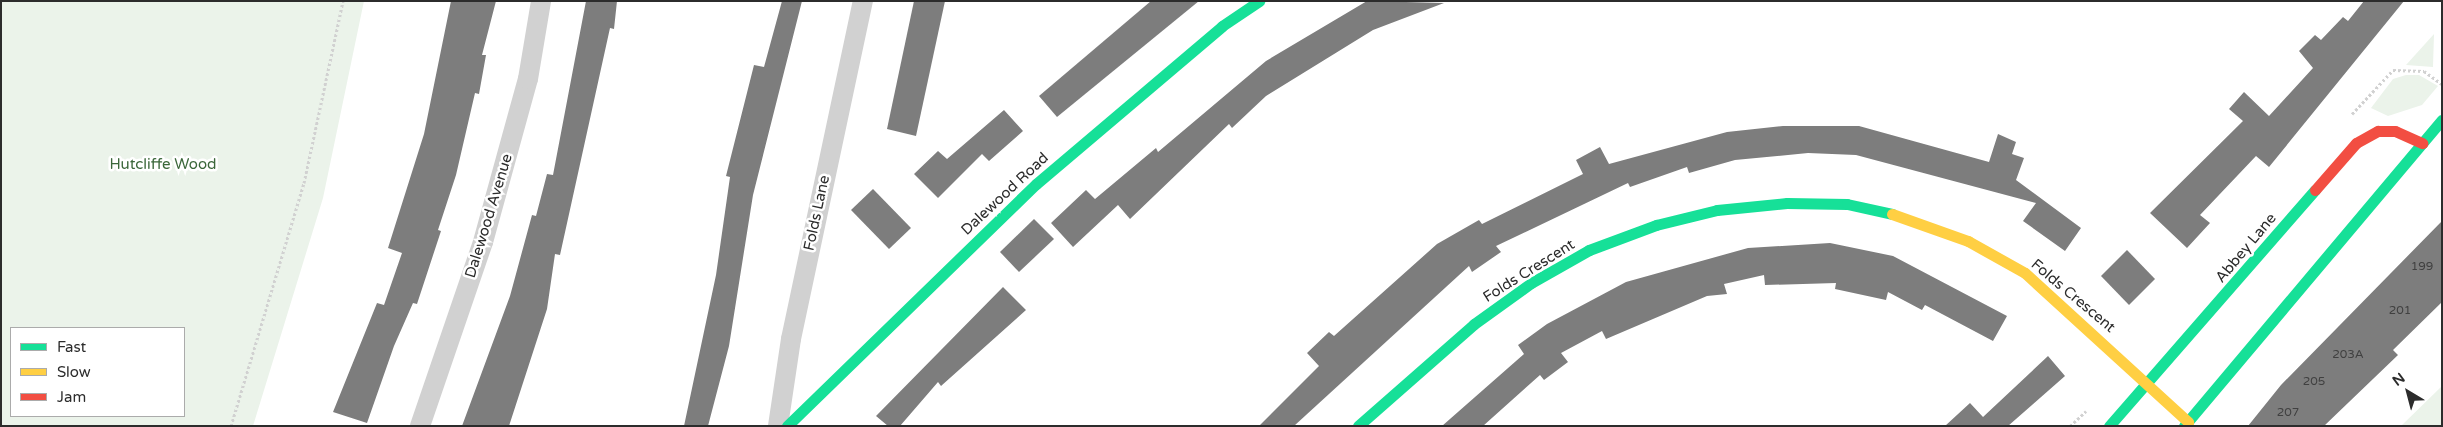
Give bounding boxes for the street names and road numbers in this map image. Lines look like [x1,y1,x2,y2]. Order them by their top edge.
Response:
street label: Dalewood Road [958,149,1052,239]
street label: Dalewood Avenue [462,152,516,280]
street label: Folds Lane [800,174,834,252]
street label: Abbey Lane [2212,210,2280,286]
street label: Folds Crescent [1480,236,1578,306]
street label: Folds Crescent [2027,255,2119,337]

